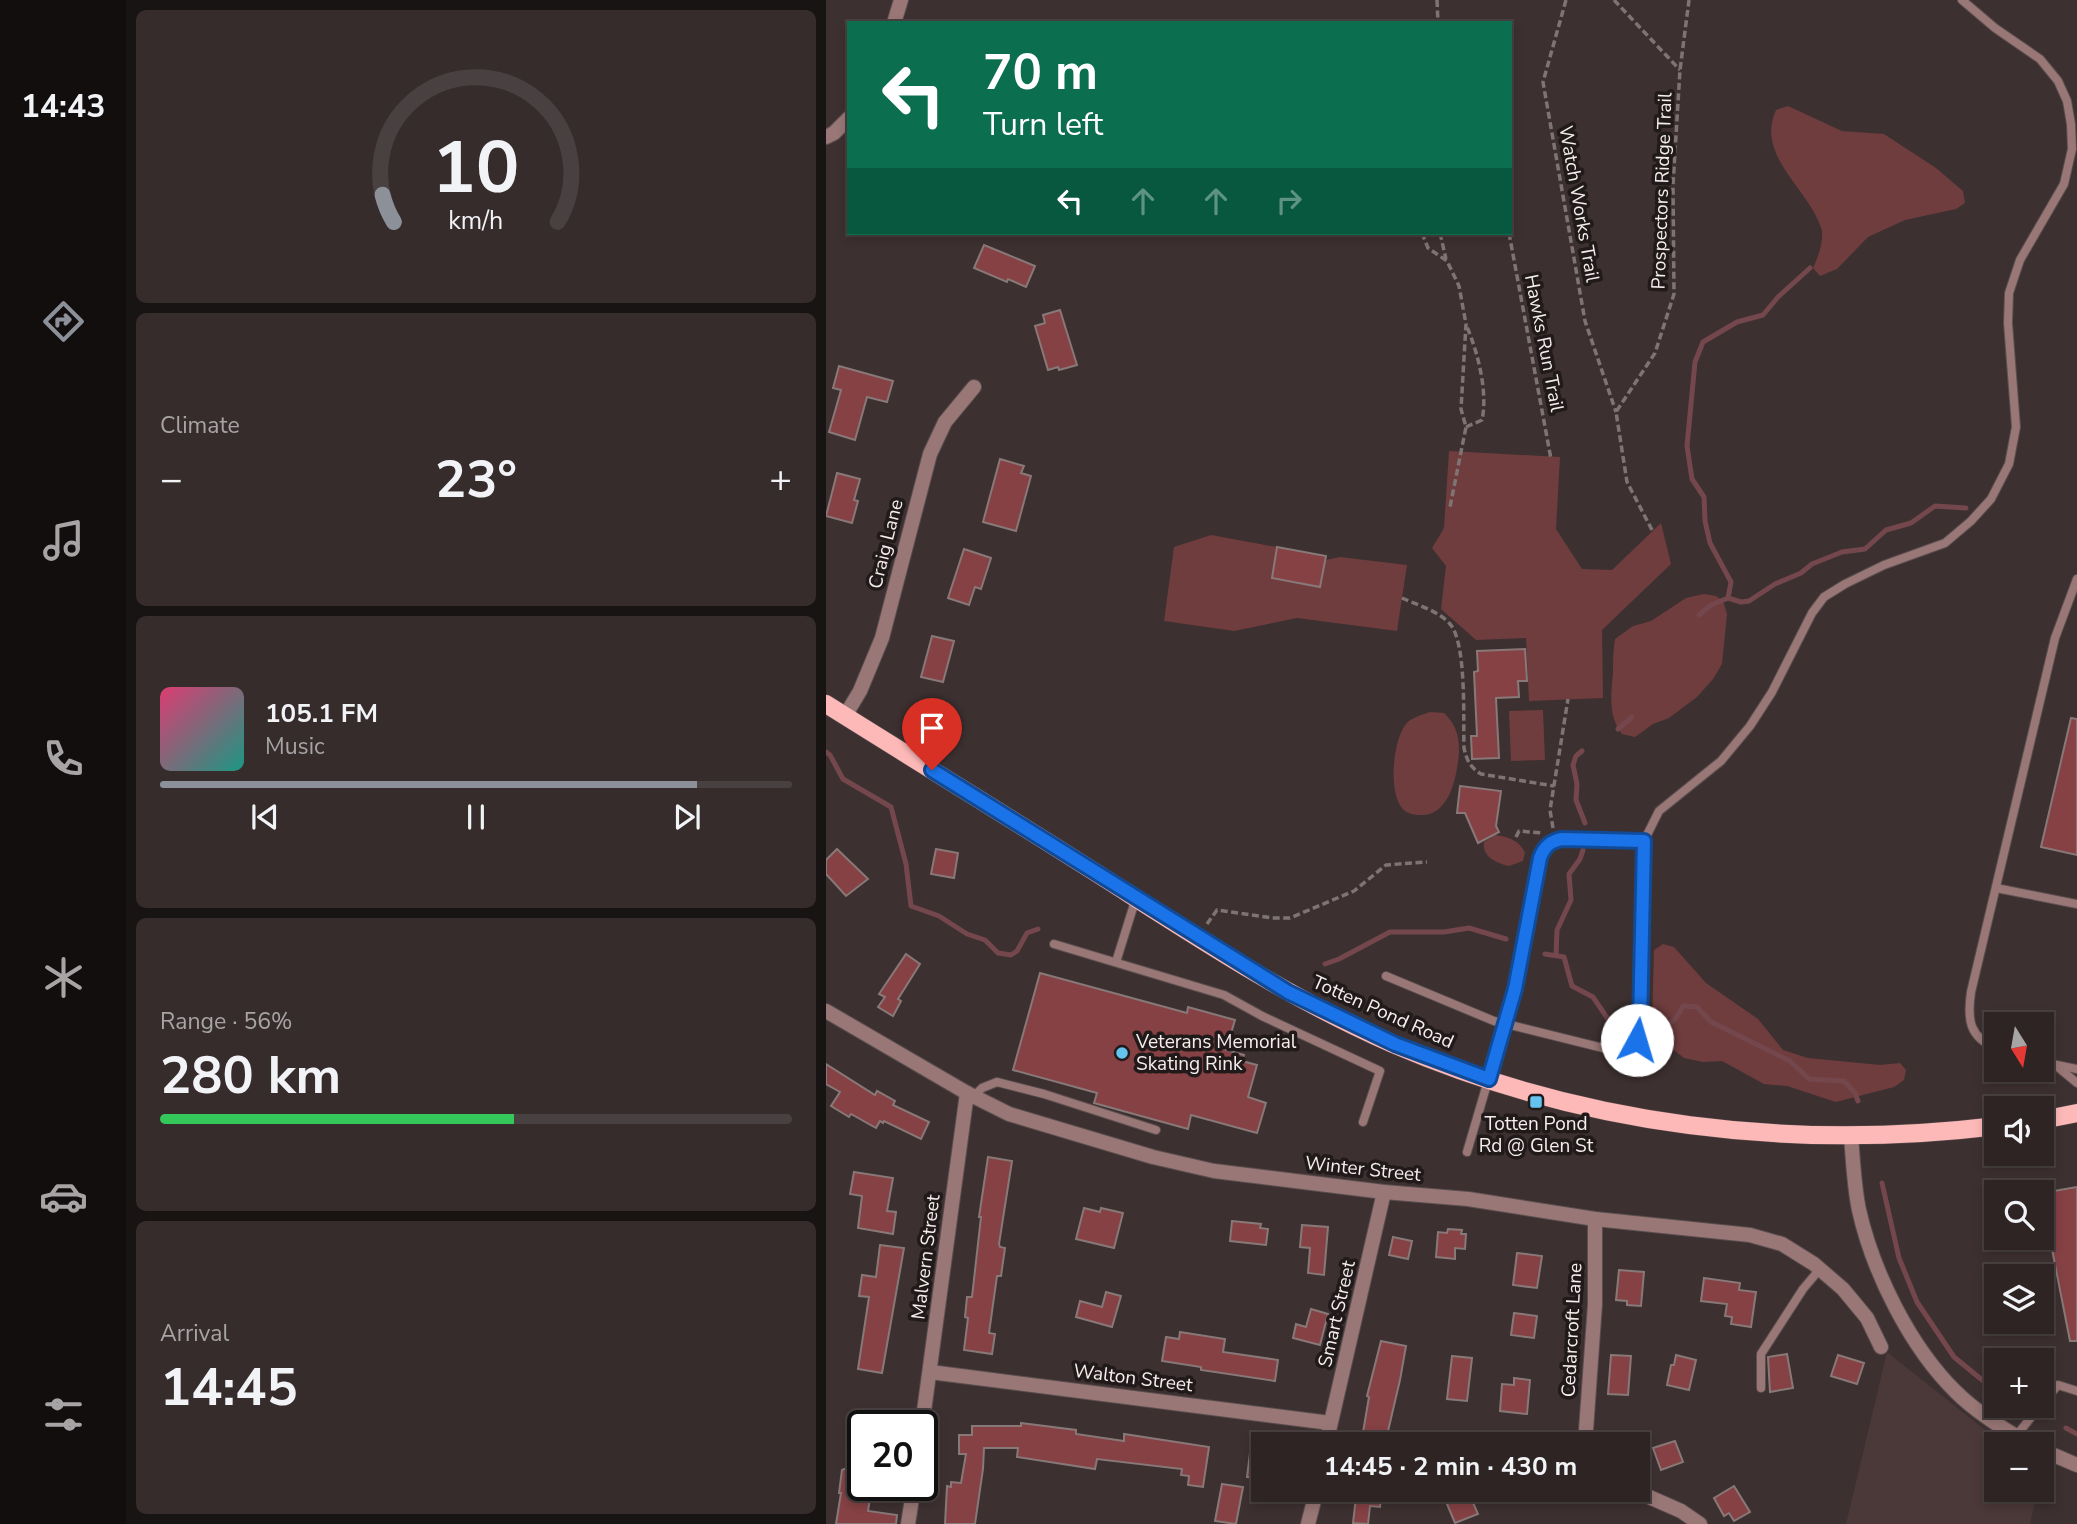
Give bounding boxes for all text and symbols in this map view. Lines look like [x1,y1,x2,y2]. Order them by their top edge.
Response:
text: 70 m [983,39,1098,106]
icon: left [868,49,959,140]
text: 14:43 [21,85,105,128]
street label: Prospectors Ridge Trail [1646,92,1678,290]
text: Turn left [983,103,1103,146]
text: 10 [432,119,520,219]
street label: Watch Works Trail [1552,124,1606,285]
icon: left [1051,182,1089,220]
icon: ahead [1124,182,1162,220]
icon: ahead [1197,182,1235,220]
icon: right [1270,182,1308,220]
text: km/h [448,204,504,238]
street label: Hawks Run Trail [1518,272,1570,414]
icon: directions [39,297,88,346]
text: Climate [160,410,240,441]
text: 23° [435,444,517,515]
text: − [160,454,183,505]
text: + [769,454,792,505]
street label: Craig Lane [862,497,910,591]
icon: music [39,516,88,565]
text: 105.1 FM [265,696,378,731]
pin [902,698,962,770]
icon: arrive [913,709,951,747]
text: Music [265,731,325,762]
icon: phone [39,734,88,783]
icon: previous [246,798,284,836]
icon: pause [457,798,495,836]
icon: next [668,798,706,836]
icon: climate [39,953,88,1002]
street label: Totten Pond Road [1308,969,1458,1055]
position arrow [1600,1003,1674,1077]
text: Range · 56% [160,1006,292,1037]
north arrow [1984,1012,2054,1082]
map controls [1984,1012,2054,1502]
place label: Veterans Memorial Skating Rink [1135,1029,1297,1077]
text: 280 km [160,1040,341,1111]
marker: Veterans Memorial Skating Rink [1114,1045,1130,1061]
marker: Totten Pond Rd @ Glen St [1528,1094,1544,1110]
button: sound [1984,1096,2054,1166]
place label: Totten Pond Rd @ Glen St [1479,1111,1594,1159]
street label: Winter Street [1304,1150,1423,1188]
icon: car [39,1172,88,1221]
button: search [1984,1180,2054,1250]
street label: Malvern Street [905,1193,947,1321]
street label: Smart Street [1312,1258,1362,1370]
street label: Cedarcroft Lane [1555,1262,1589,1398]
button: layers [1984,1264,2054,1334]
text: Arrival [160,1318,229,1349]
button: + [1984,1348,2054,1418]
text: 14:45 [160,1352,298,1423]
street label: Walton Street [1072,1358,1194,1398]
icon: filters [39,1390,88,1439]
speed limit sign: 20 [847,1410,938,1501]
button: − [1984,1432,2054,1502]
text: 14:45 · 2 min · 430 m [1324,1449,1577,1484]

